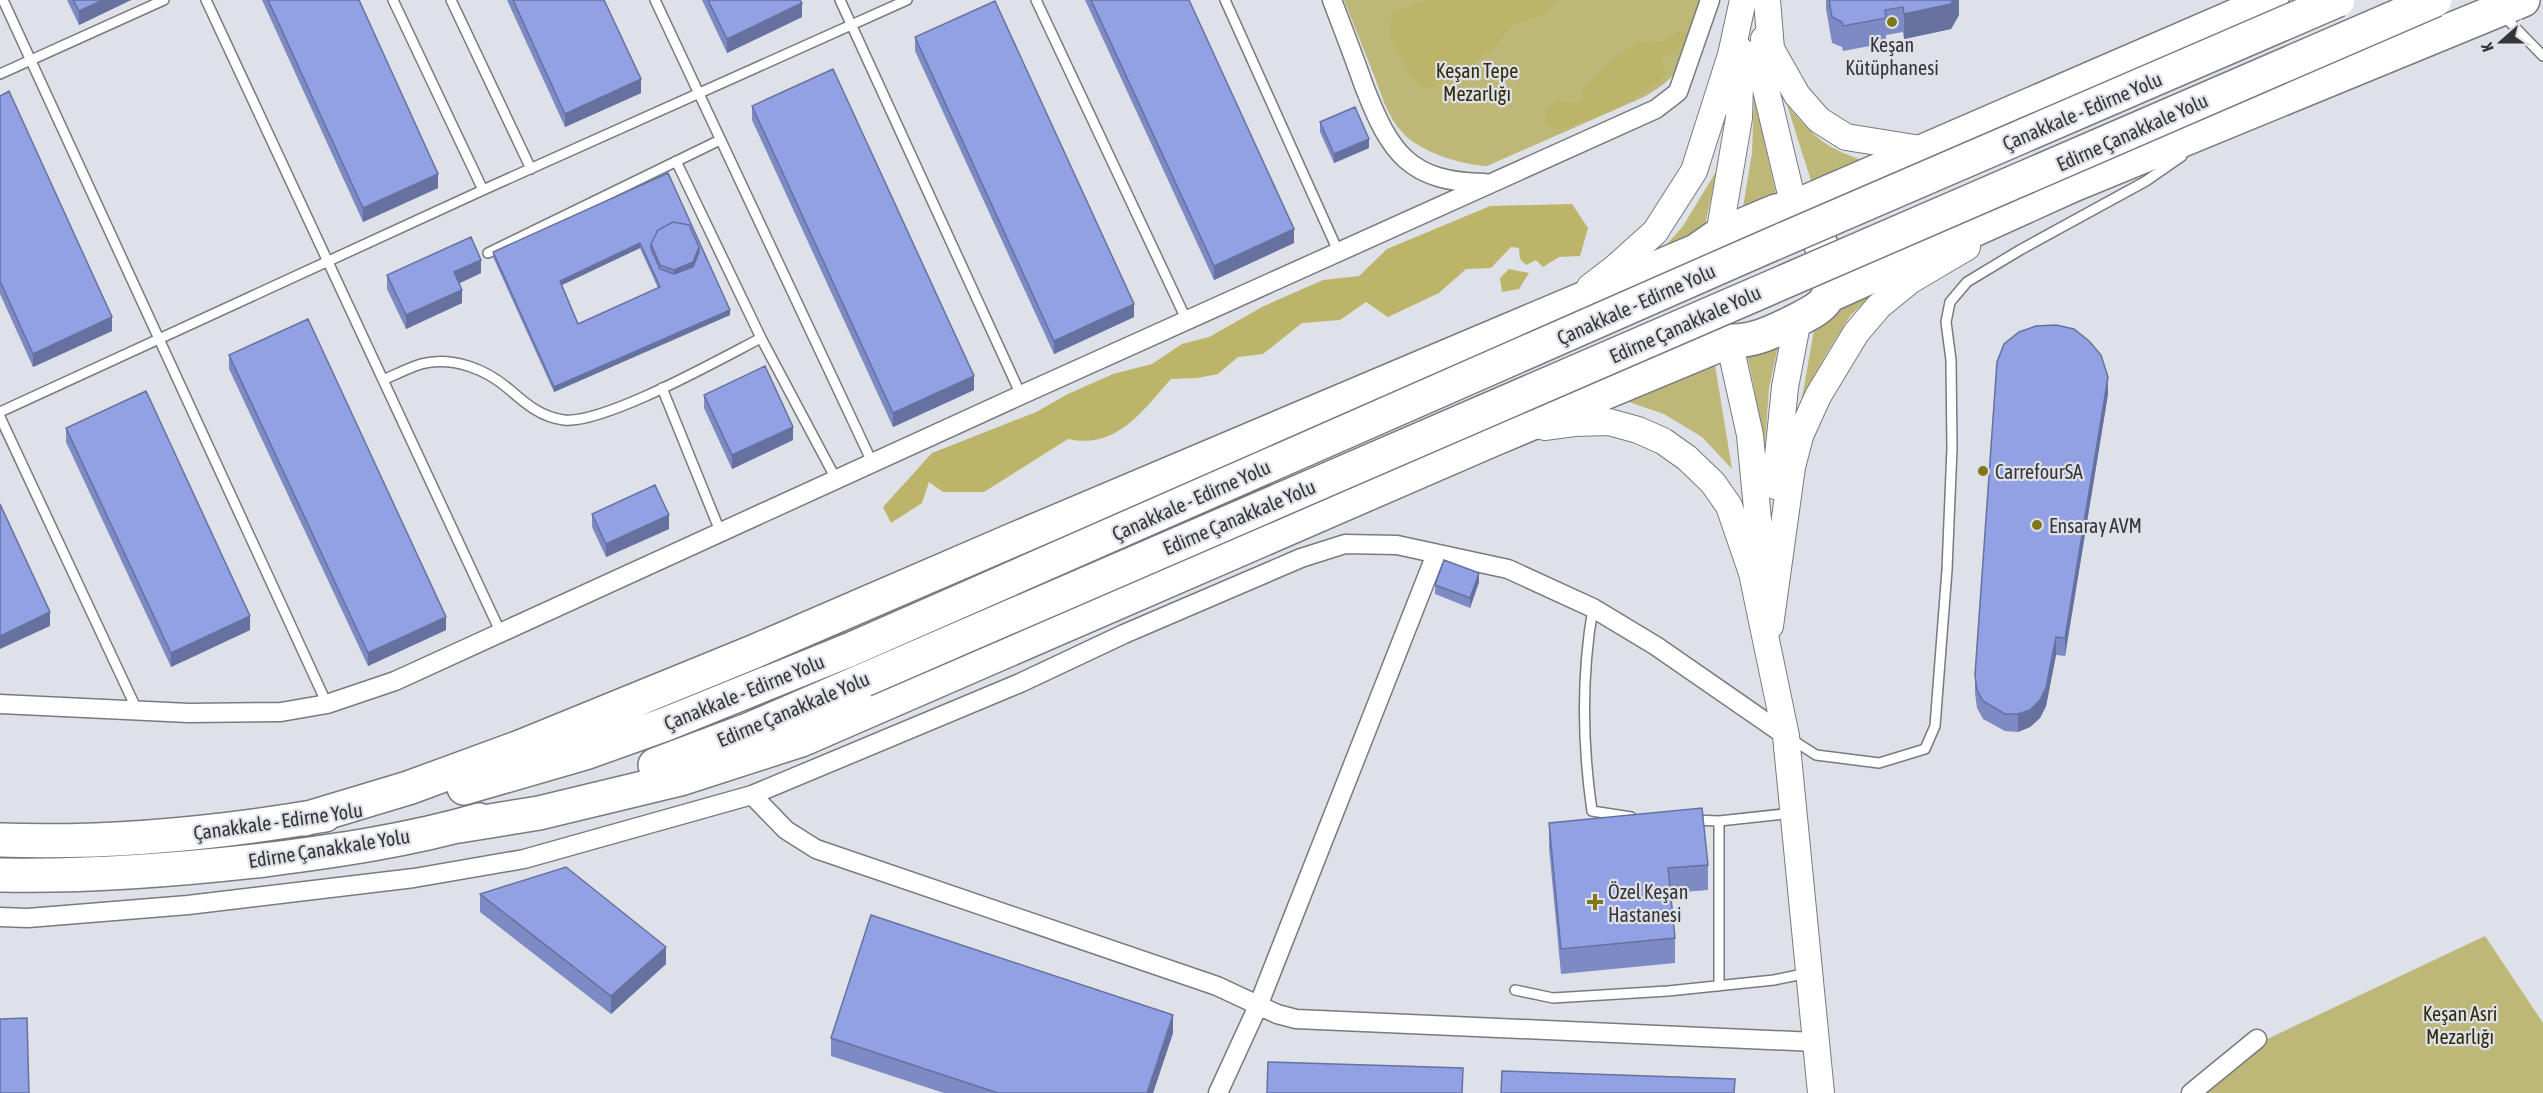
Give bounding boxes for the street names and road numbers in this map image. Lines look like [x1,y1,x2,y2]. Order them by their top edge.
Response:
street label: Çanakkale - Edirne Yolu [1999,67,2165,155]
street label: Edirne Çanakkale Yolu [2053,88,2211,176]
street label: Çanakkale - Edirne Yolu [1553,259,1719,349]
street label: Edirne Çanakkale Yolu [1606,280,1764,368]
street label: Çanakkale - Edirne Yolu [1108,455,1274,545]
street label: Edirne Çanakkale Yolu [1159,475,1319,559]
street label: Çanakkale - Edirne Yolu [660,649,828,735]
street label: Edirne Çanakkale Yolu [713,667,873,751]
street label: Çanakkale - Edirne Yolu [192,798,364,844]
street label: Edirne Çanakkale Yolu [247,824,411,872]

